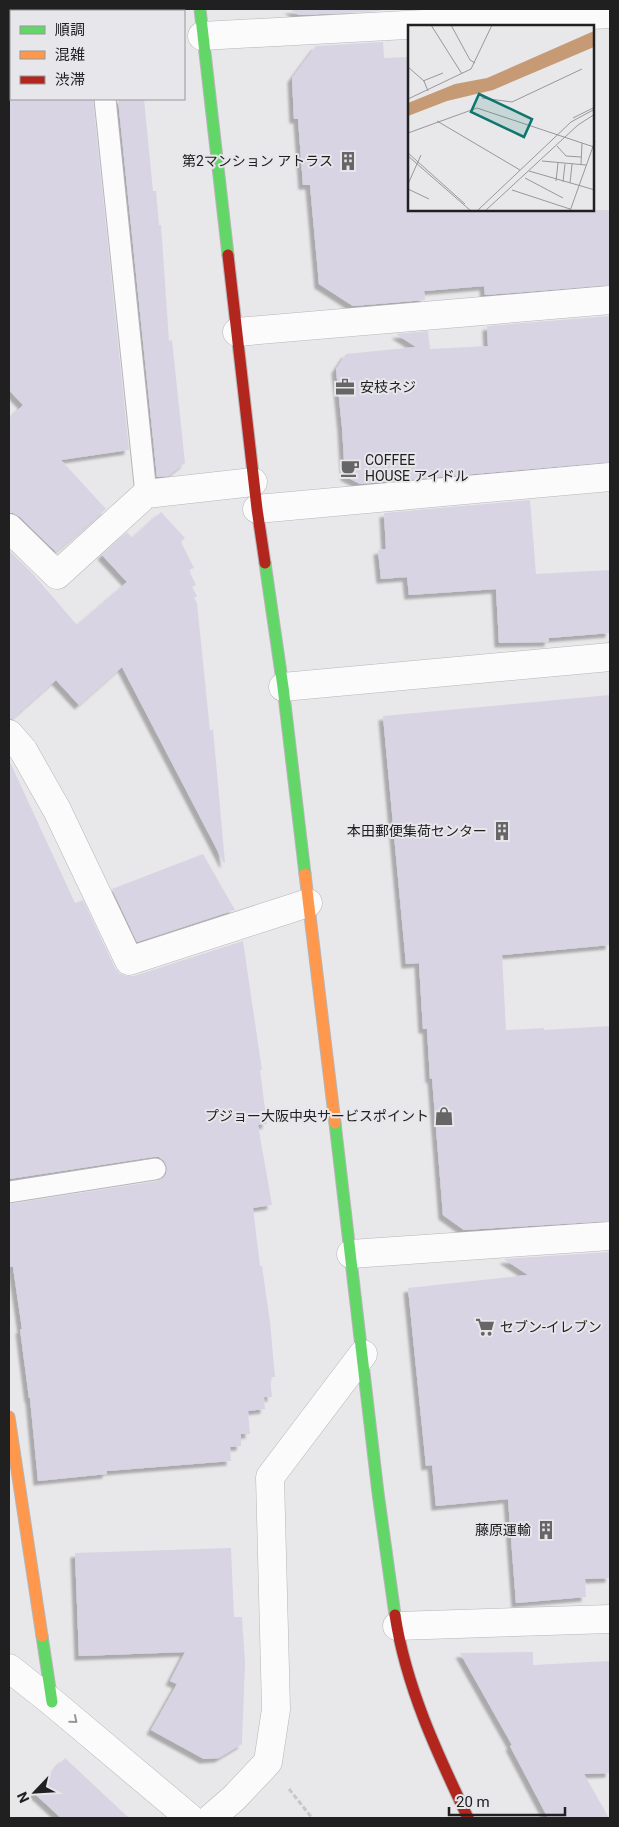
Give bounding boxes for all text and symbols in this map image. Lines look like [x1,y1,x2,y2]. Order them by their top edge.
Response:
legend [10,10,185,100]
text: 順調 [55,21,85,39]
inset map [408,25,594,211]
text: 混雑 [55,46,85,64]
text: 渋滞 [55,71,85,89]
building icon: 第2マンション アトラス [337,150,359,172]
place label: 第2マンション アトラス [182,153,333,169]
office icon: 安枝ネジ [334,376,356,398]
place label: 安枝ネジ [360,379,416,395]
place label: COFFEE HOUSE アイドル [365,452,469,484]
cafe icon: COFFEE HOUSE アイドル [339,457,361,479]
building icon: 本田郵便集荷センター [491,820,513,842]
place label: 本田郵便集荷センター [347,823,487,839]
shop icon: プジョー大阪中央サービスポイント [433,1105,455,1127]
place label: プジョー大阪中央サービスポイント [205,1108,429,1124]
supermarket icon: セブン-イレブン [474,1316,496,1338]
place label: セブン-イレブン [500,1319,602,1335]
building icon: 藤原運輸 [535,1519,557,1541]
place label: 藤原運輸 [475,1522,531,1538]
one-way arrow [68,1715,77,1723]
north arrow [10,1767,60,1817]
scale bar [449,1784,565,1816]
text: N [14,1790,33,1805]
text: 20 m [456,1793,490,1811]

